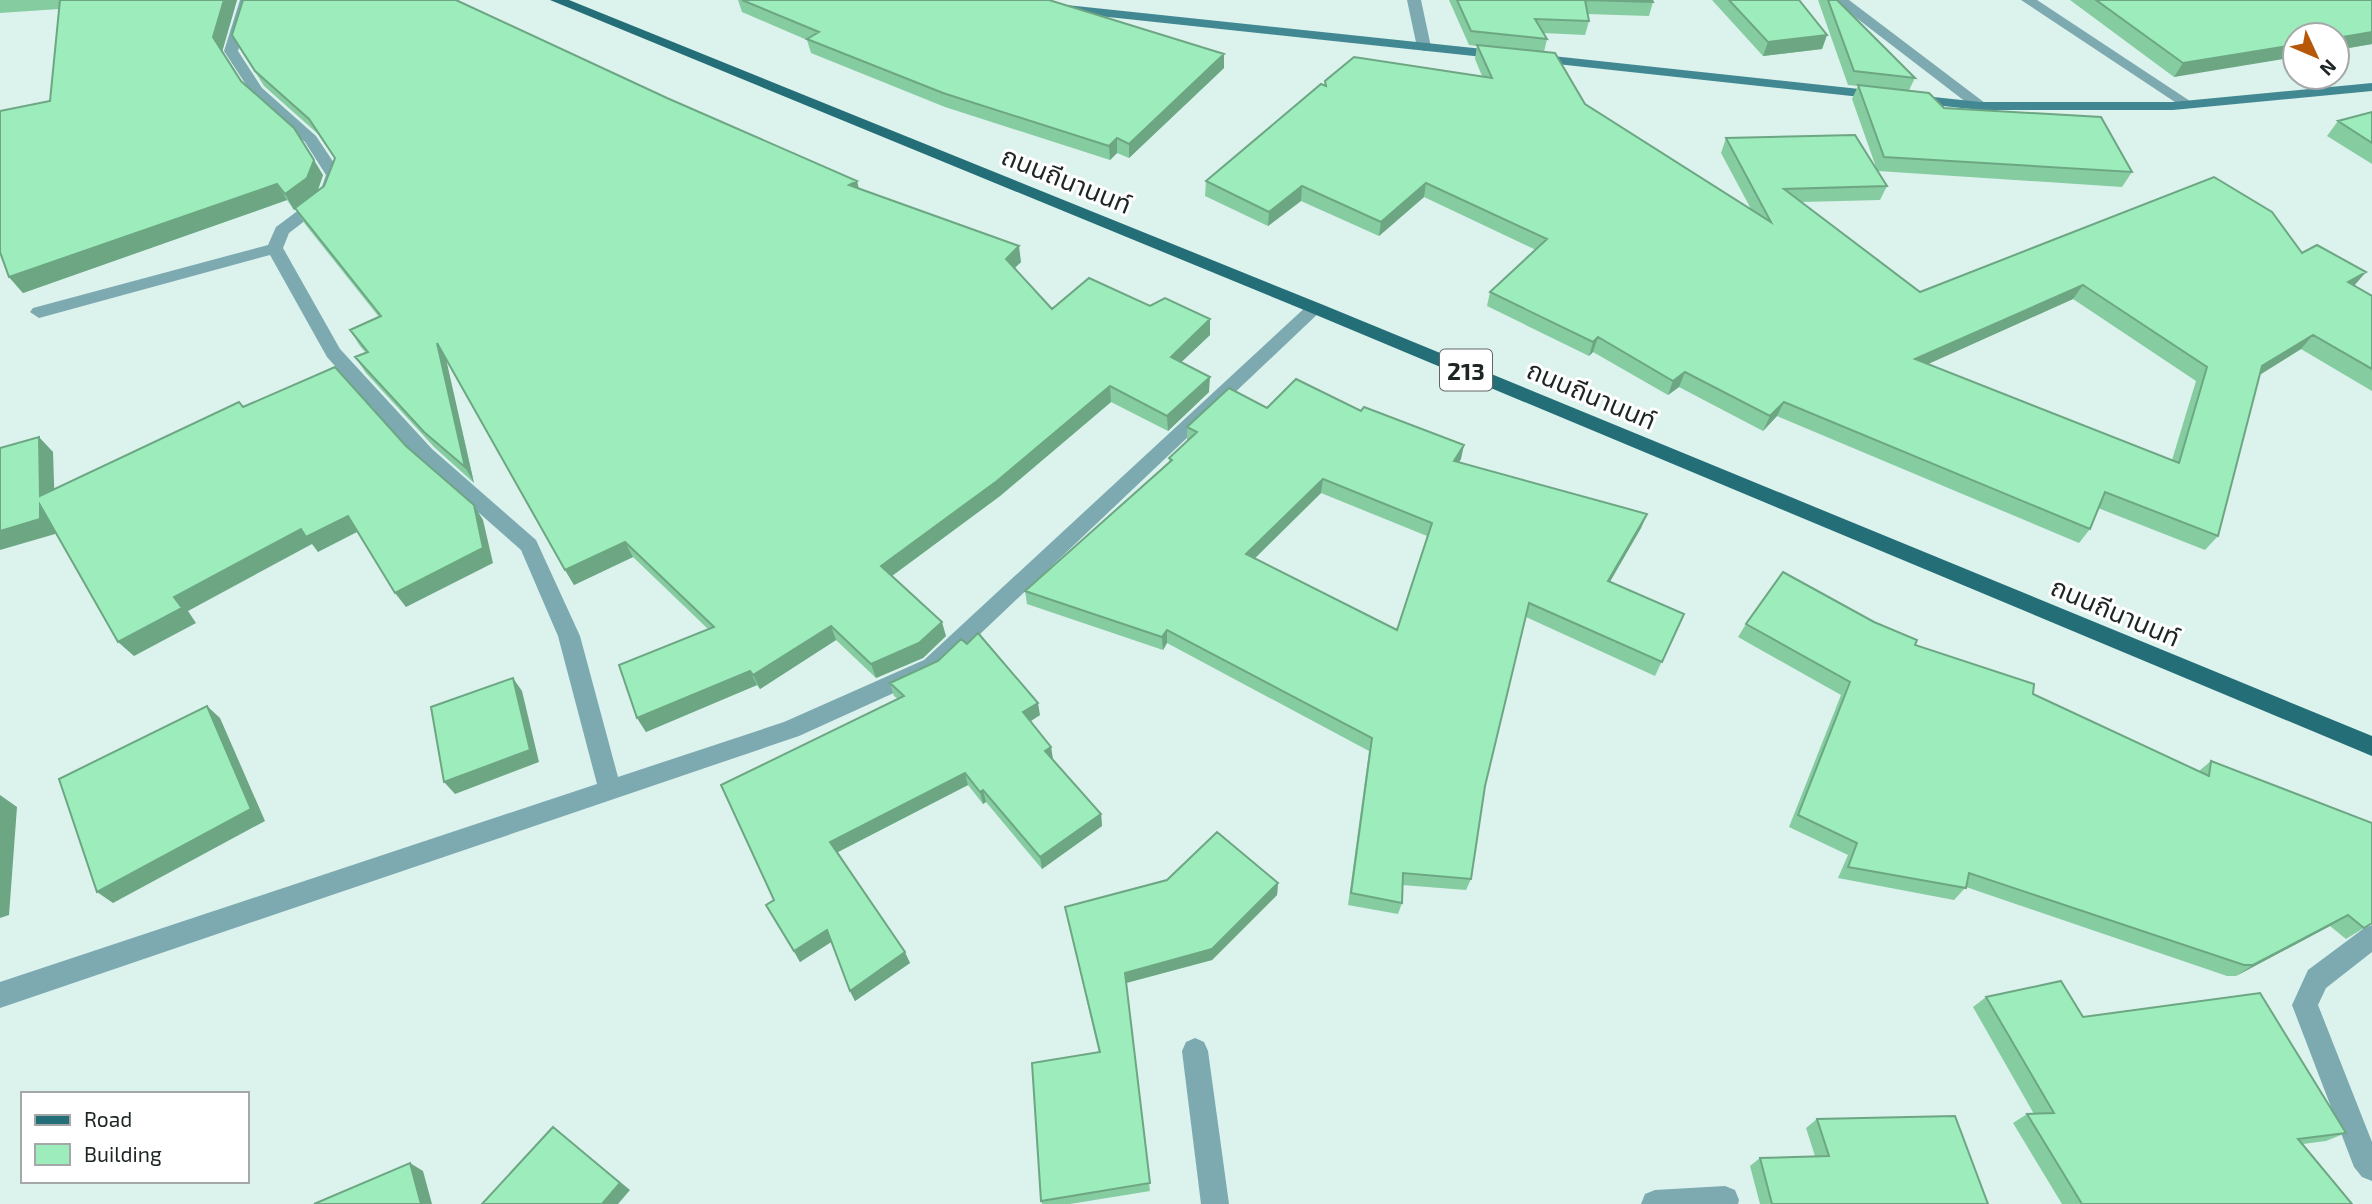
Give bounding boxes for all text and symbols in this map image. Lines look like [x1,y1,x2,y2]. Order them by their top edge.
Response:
north arrow [2281,21,2351,91]
text: N [2316,55,2342,81]
street label: ถนนถีนานนท์ [998,139,1136,219]
road number: 213 [1440,349,1492,390]
street label: ถนนถีนานนท์ [1523,353,1661,435]
street label: ถนนถีนานนท์ [2047,570,2185,652]
legend [21,1092,248,1183]
text: Road [84,1106,132,1131]
text: Building [84,1141,162,1166]

